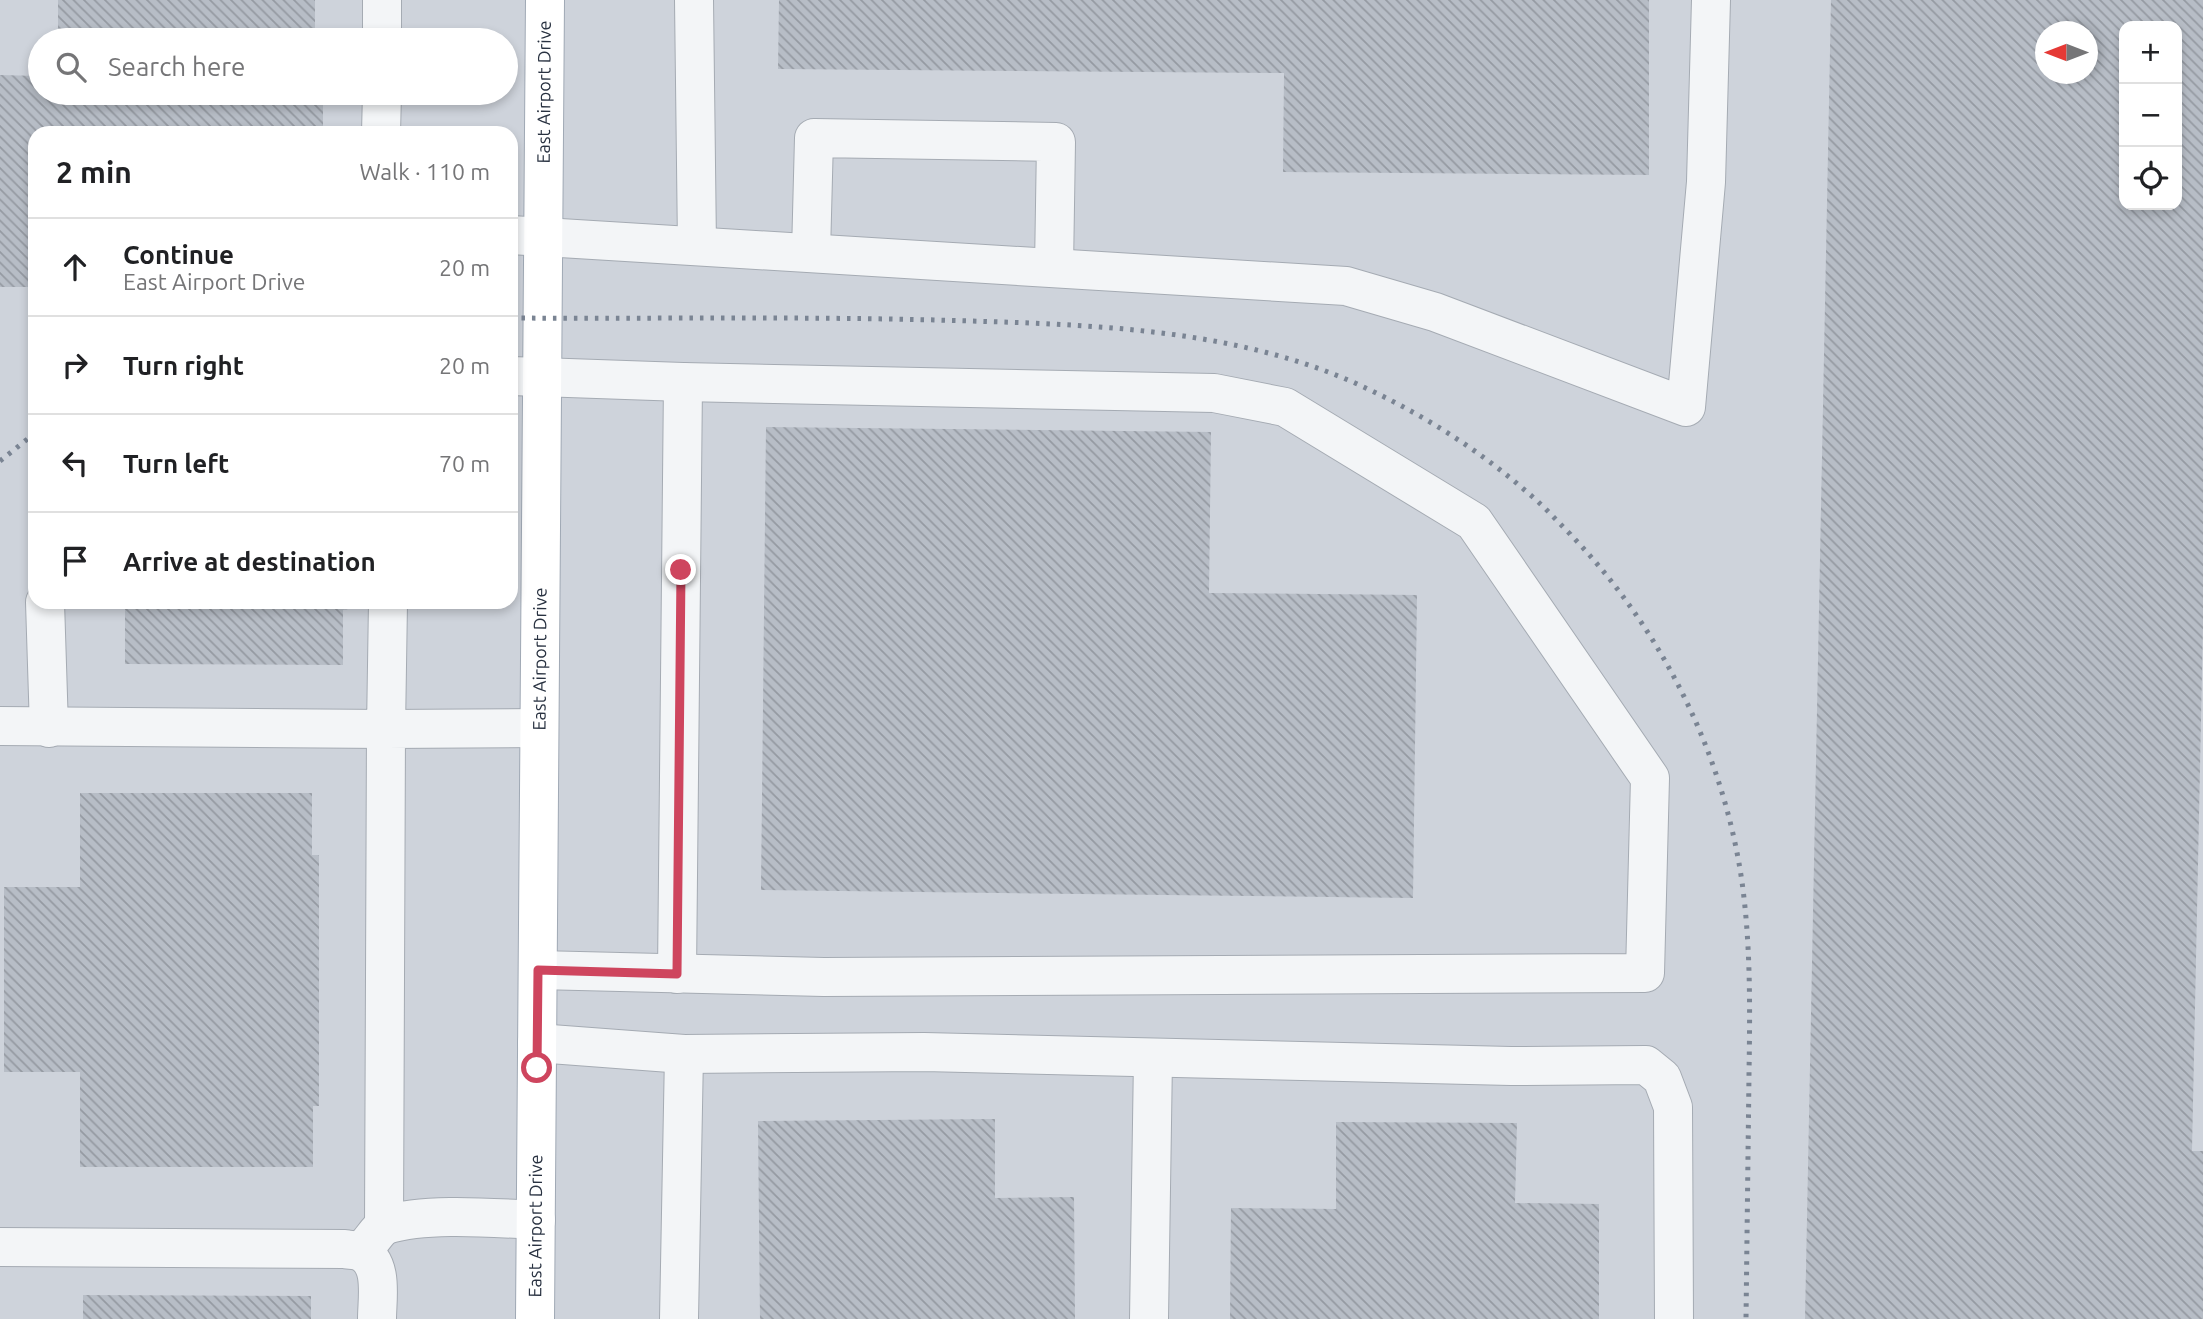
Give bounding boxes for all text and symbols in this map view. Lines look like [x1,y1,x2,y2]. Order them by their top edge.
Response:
street label: East Airport Drive [533,20,554,164]
north arrow [2035,21,2098,84]
map controls [2119,21,2182,210]
button: + [2119,21,2182,84]
search box [28,28,518,105]
icon: search [52,48,90,86]
text: Search here [108,52,245,81]
button: − [2119,84,2182,147]
button: locate [2119,147,2182,210]
text: 2 min [56,155,132,189]
text: Walk · 110 m [359,159,490,184]
text: Continue [123,240,234,269]
icon: ahead [56,248,94,286]
text: 20 m [439,255,490,280]
text: East Airport Drive [123,269,306,294]
icon: right [56,346,94,384]
text: Turn right [123,351,244,380]
text: 20 m [439,353,490,378]
icon: left [56,444,94,482]
text: Turn left [123,449,229,478]
text: 70 m [439,451,490,476]
icon: arrive [56,542,94,580]
text: Arrive at destination [123,547,376,576]
route end [665,554,696,585]
street label: East Airport Drive [528,587,550,731]
route start [521,1052,552,1083]
street label: East Airport Drive [524,1154,545,1298]

